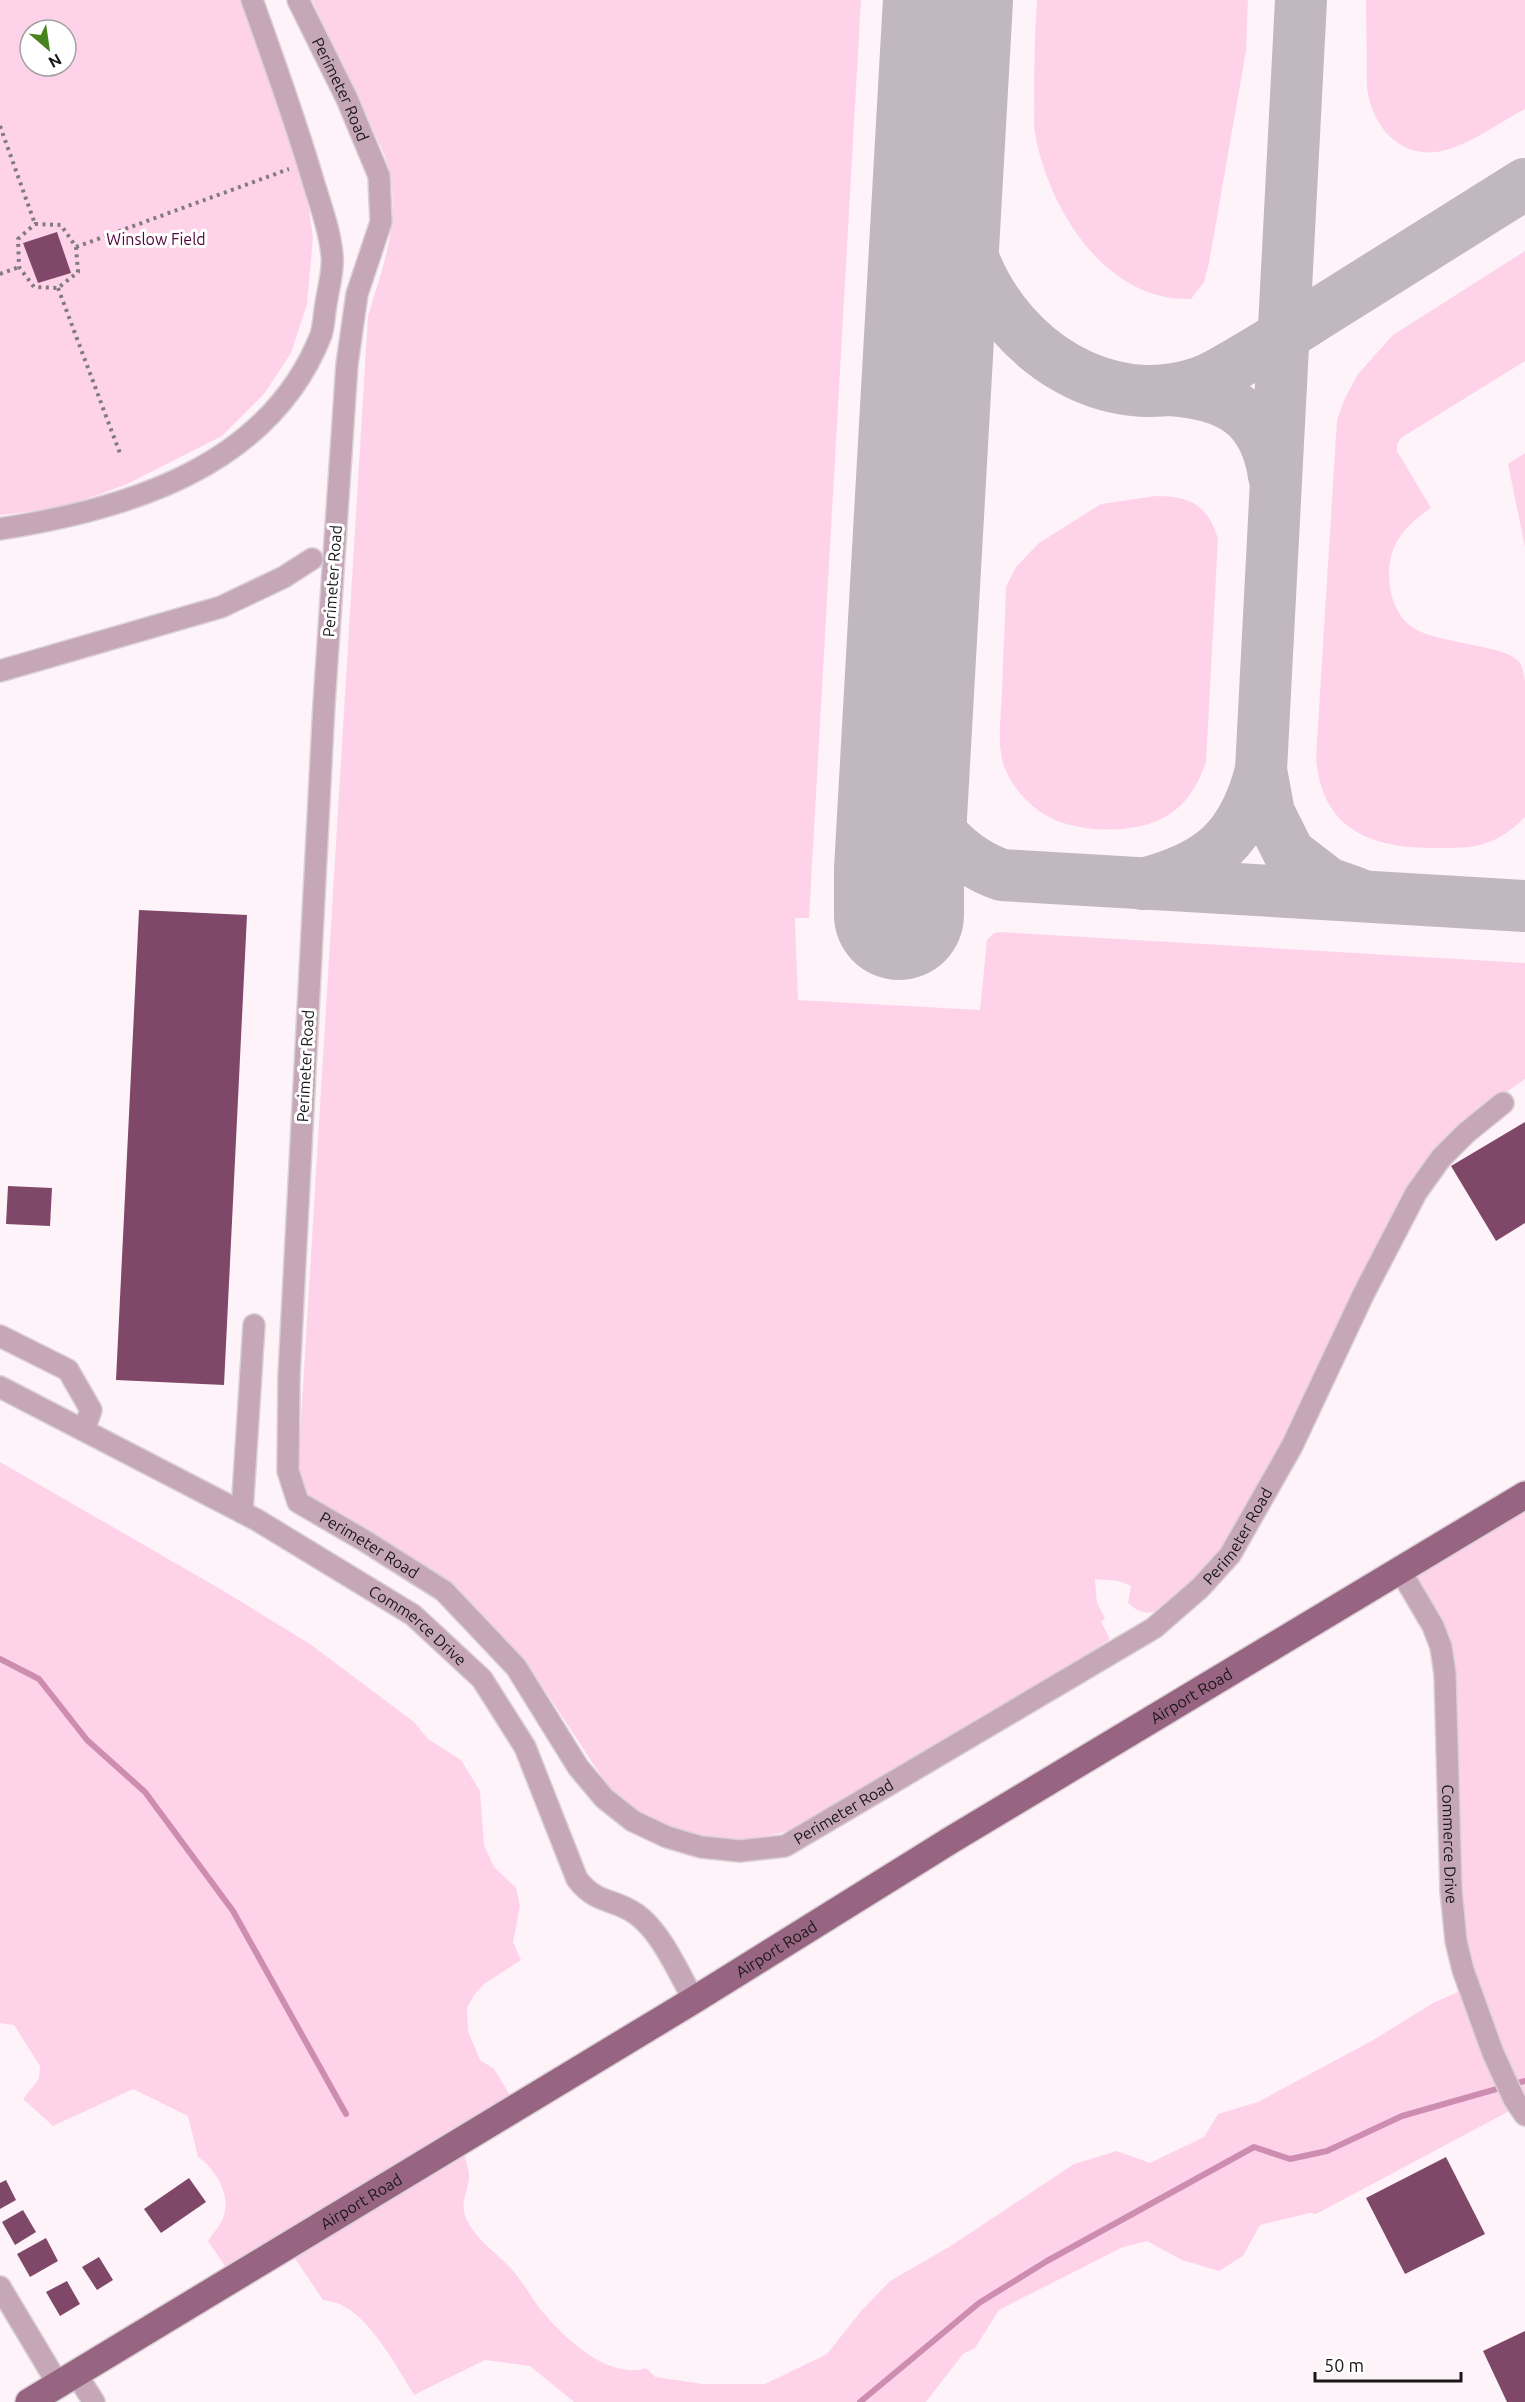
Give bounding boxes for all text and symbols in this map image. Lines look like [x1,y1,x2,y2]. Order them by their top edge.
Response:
north arrow [18,18,78,78]
street label: Perimeter Road [309,34,372,144]
text: N [46,50,65,72]
park label: Winslow Field [106,230,206,248]
street label: Perimeter Road [319,524,345,638]
street label: Perimeter Road [293,1009,317,1123]
street label: Perimeter Road [1199,1484,1275,1588]
street label: Perimeter Road [317,1508,422,1582]
street label: Commerce Drive [366,1581,470,1669]
street label: Airport Road [1147,1664,1235,1727]
street label: Perimeter Road [790,1775,896,1848]
street label: Commerce Drive [1439,1784,1461,1905]
street label: Airport Road [732,1917,820,1981]
street label: Airport Road [317,2170,405,2233]
scale bar [1315,2345,1460,2383]
text: 50 m [1324,2355,1364,2375]

